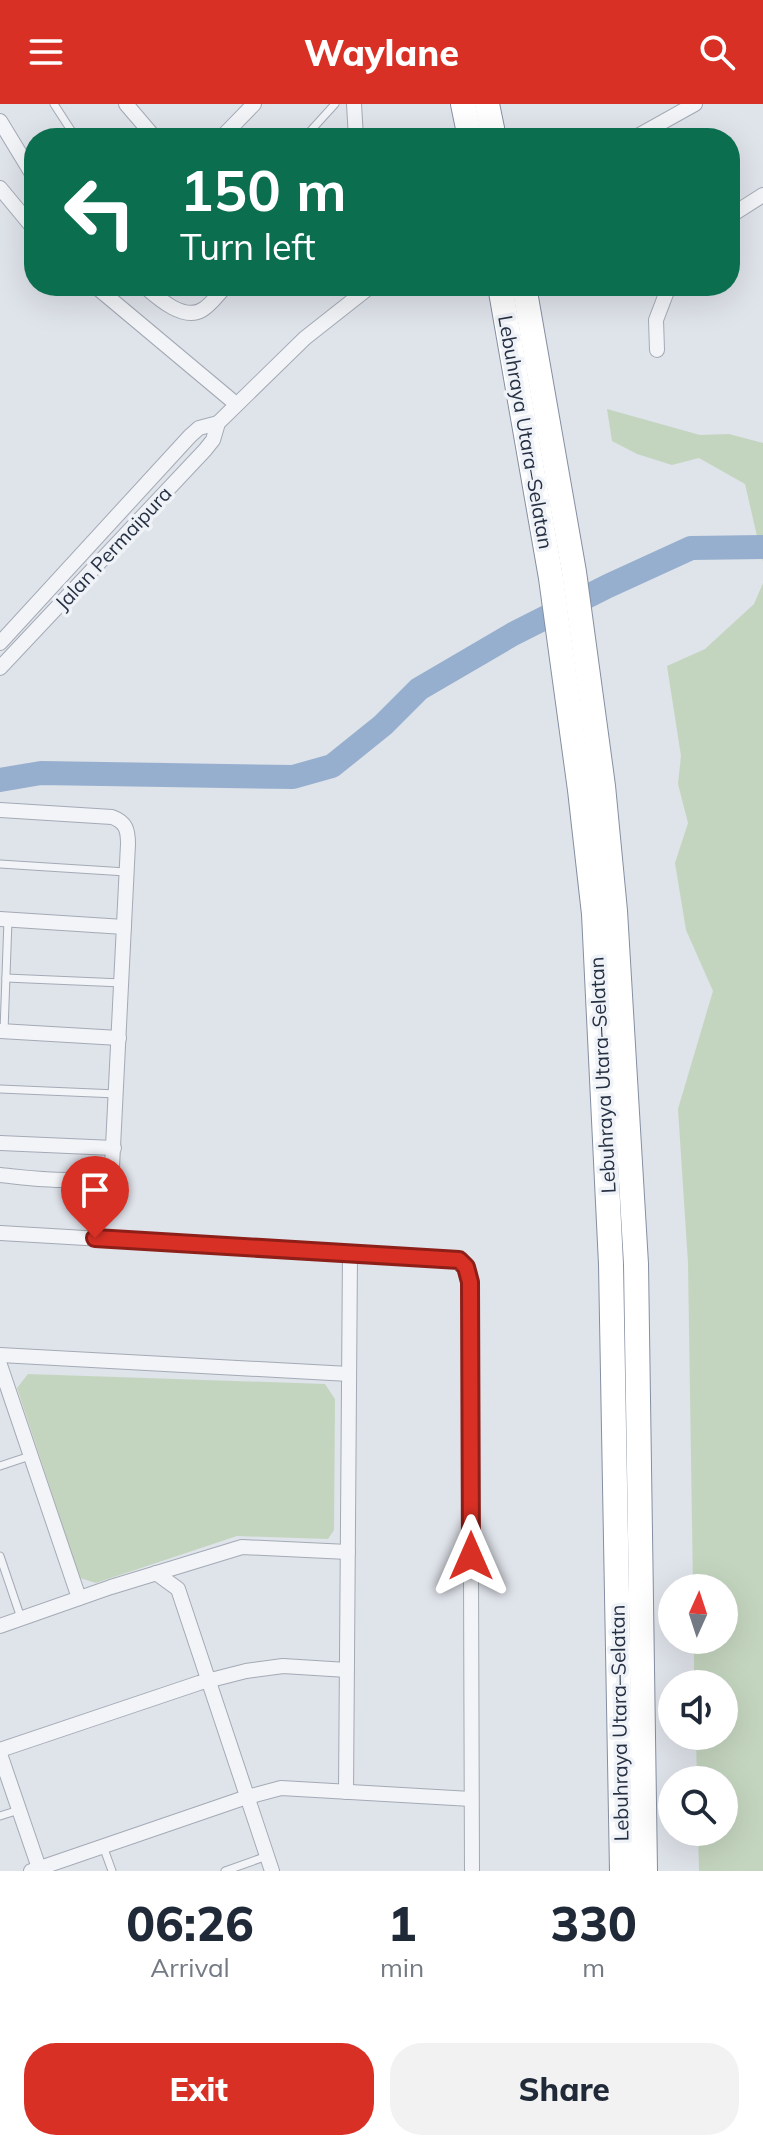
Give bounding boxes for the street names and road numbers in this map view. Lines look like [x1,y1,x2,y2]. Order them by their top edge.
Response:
street label: Lebuhraya Utara–Selatan [493,313,559,551]
street label: Jalan Permaipura [49,481,177,615]
street label: Lebuhraya Utara–Selatan [583,956,621,1194]
street label: Lebuhraya Utara–Selatan [604,1604,634,1842]

